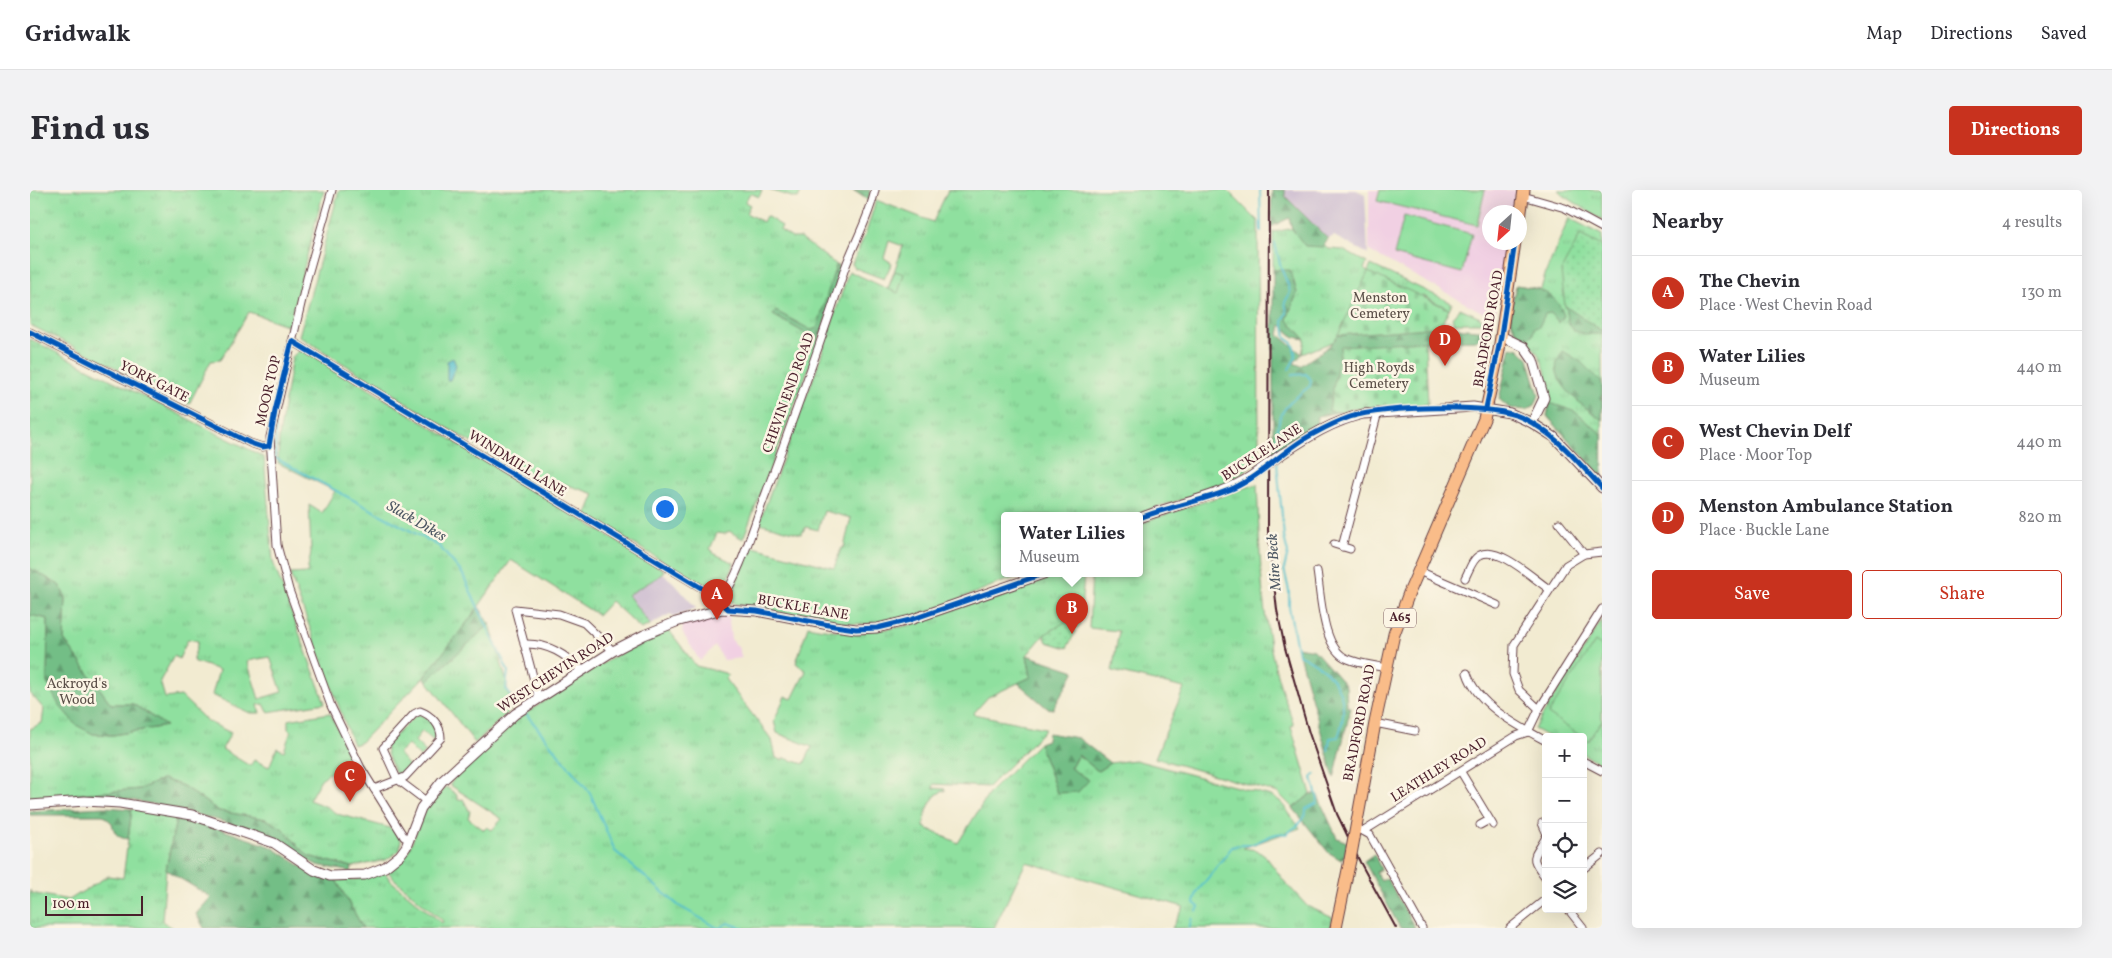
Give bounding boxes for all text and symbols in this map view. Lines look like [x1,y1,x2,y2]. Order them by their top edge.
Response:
text: Gridwalk [25,18,131,52]
text: Map [1866,22,1902,47]
text: Directions [1930,22,2013,47]
text: Saved [2041,22,2087,47]
text: Find us [30,106,150,154]
button: Directions [1949,106,2082,155]
north arrow [1482,205,1527,250]
text: Nearby [1652,208,1723,237]
text: 4 results [2002,212,2062,234]
street label: BRADFORD ROAD [1469,269,1509,389]
text: The Chevin [1699,269,1800,295]
text: A [1662,282,1674,304]
text: 130 m [2021,282,2062,304]
park label: Menston Cemetery [1350,289,1410,324]
text: Place · West Chevin Road [1699,295,1872,317]
pin: D [1429,325,1461,366]
street label: CHEVIN END ROAD [758,330,820,456]
text: Water Lilies [1699,344,1806,370]
street label: MOOR TOP [252,354,286,428]
street label: YORK GATE [116,356,192,408]
text: B [1663,357,1673,379]
text: 440 m [2016,357,2062,379]
park label: High Royds Cemetery [1344,359,1414,394]
text: Museum [1699,370,1760,392]
text: West Chevin Delf [1699,419,1851,445]
street label: BUCKLE LANE [1218,420,1306,486]
street label: WINDMILL LANE [464,426,570,502]
text: C [1663,432,1673,454]
text: 440 m [2016,432,2062,454]
text: Place · Moor Top [1699,445,1812,467]
text: Menston Ambulance Station [1699,494,1953,520]
water label: Slack Dikes [382,496,450,548]
your location [652,496,678,522]
text: D [1662,507,1674,529]
text: 820 m [2018,507,2062,529]
popup [1001,512,1143,577]
text: Place · Buckle Lane [1699,520,1829,542]
text: Water Lilies [1019,521,1125,547]
water label: Mire Beck [1263,533,1288,592]
text: Museum [1019,547,1080,569]
button: Save [1652,570,1852,619]
button: Share [1862,570,2062,619]
pin: A [701,579,733,620]
street label: BUCKLE LANE [756,591,850,625]
pin: B [1056,593,1088,634]
road number: A65 [1384,608,1416,628]
street label: WEST CHEVIN ROAD [494,628,618,718]
street label: BRADFORD ROAD [1339,663,1381,783]
park label: Ackroyd's Wood [47,675,107,710]
street label: LEATHLEY ROAD [1387,733,1491,807]
map controls [1542,733,1587,913]
button: + [1542,733,1587,778]
pin: C [334,761,366,802]
button: − [1542,778,1587,823]
button: locate [1542,823,1587,868]
button: layers [1542,868,1587,913]
scale bar [45,893,142,916]
text: 100 m [52,895,90,914]

